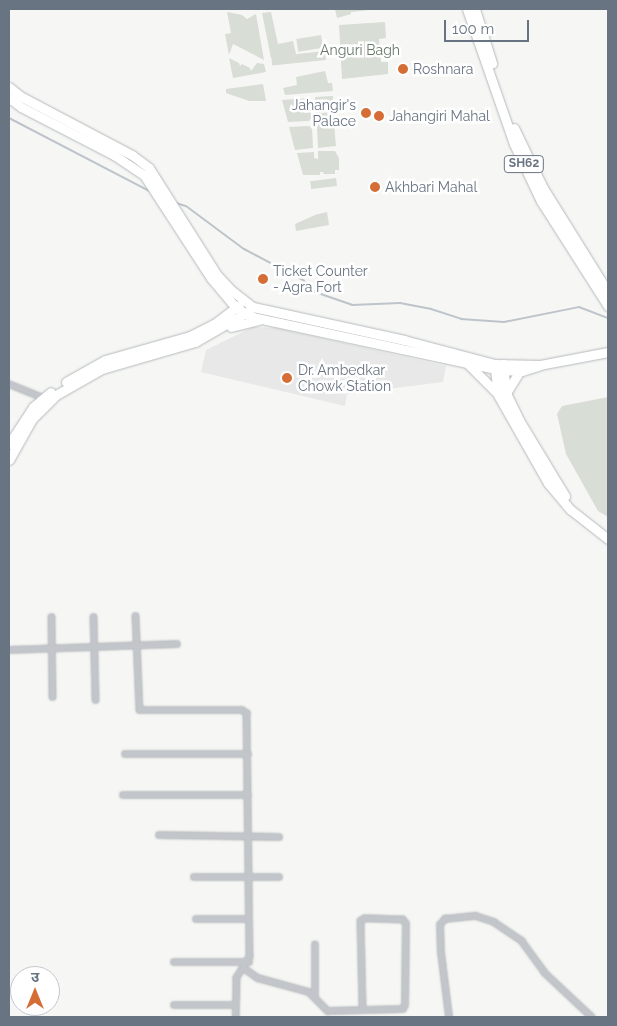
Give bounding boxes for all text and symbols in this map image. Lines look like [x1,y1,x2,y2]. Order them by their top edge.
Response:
scale bar [447,10,532,42]
text: 100 m [452,20,494,38]
park label: Anguri Bagh [320,42,400,58]
place label: Roshnara [413,61,473,77]
marker: Roshnara [397,63,409,75]
place label: Jahangir's Palace [292,97,356,130]
marker: Jahangir's Palace [360,107,372,119]
place label: Jahangiri Mahal [389,108,490,124]
marker: Jahangiri Mahal [373,110,385,122]
road number: SH62 [503,154,545,173]
place label: Akhbari Mahal [385,179,477,195]
marker: Akhbari Mahal [369,181,381,193]
place label: Ticket Counter - Agra Fort [273,263,368,296]
marker: Ticket Counter - Agra Fort [257,273,269,285]
place label: Dr. Ambedkar Chowk Station [298,362,391,394]
marker: Dr. Ambedkar Chowk Station [280,371,294,385]
north arrow [10,966,60,1016]
text: उ [31,969,39,985]

